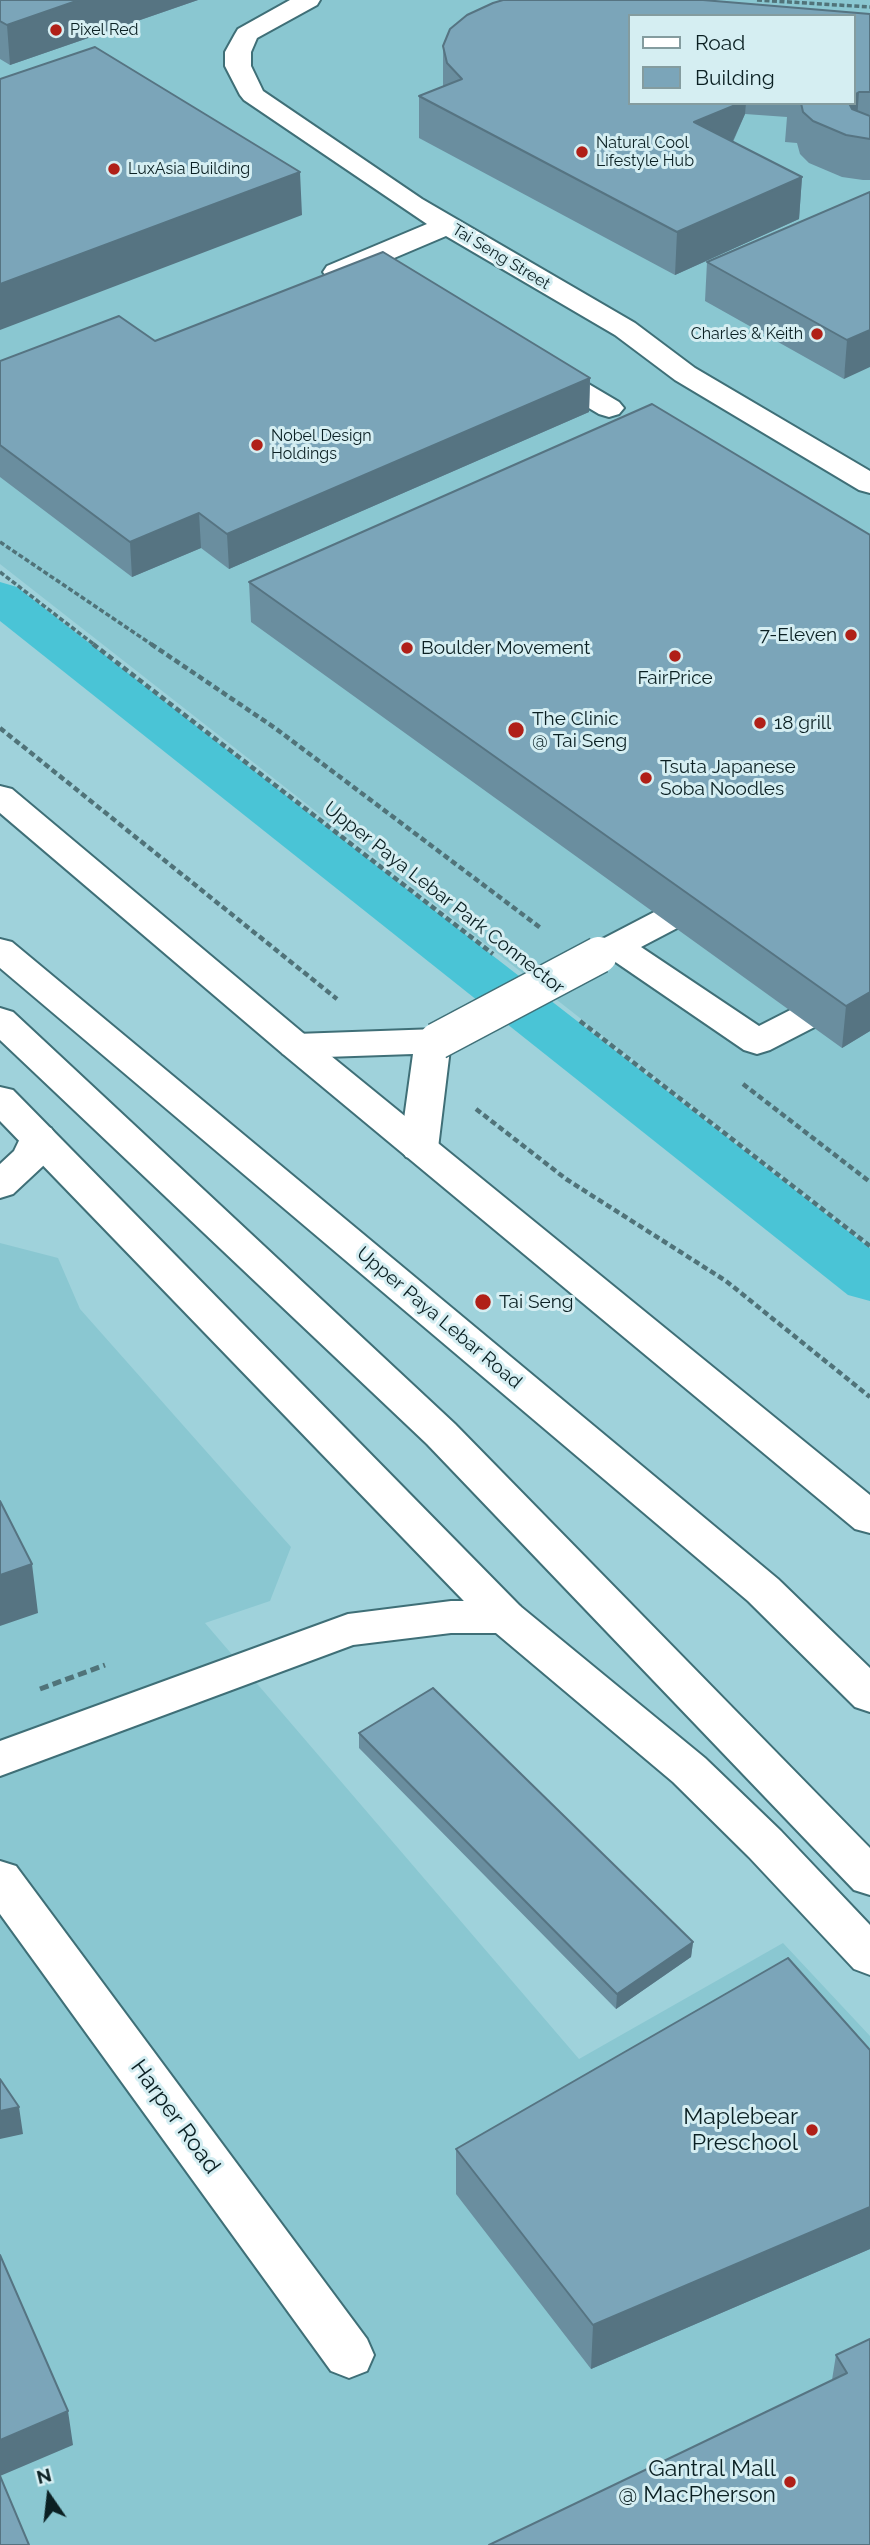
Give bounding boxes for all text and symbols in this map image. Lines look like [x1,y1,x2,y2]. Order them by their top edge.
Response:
legend [628,14,856,105]
place label: Pixel Red [70,20,138,40]
marker: Pixel Red [48,22,64,38]
text: Road [695,30,745,55]
text: Building [695,65,775,90]
place label: Natural Cool Lifestyle Hub [596,133,694,171]
marker: Natural Cool Lifestyle Hub [574,144,590,160]
place label: LuxAsia Building [128,159,250,179]
marker: LuxAsia Building [106,161,122,177]
street label: Tai Seng Street [448,220,554,294]
place label: Charles & Keith [691,324,803,344]
marker: Charles & Keith [809,326,825,342]
place label: Nobel Design Holdings [271,426,372,464]
marker: Nobel Design Holdings [249,437,265,453]
place label: 7-Eleven [760,624,837,646]
marker: 7-Eleven [843,627,859,643]
place label: Boulder Movement [421,637,590,659]
marker: Boulder Movement [399,640,415,656]
marker: FairPrice [667,648,683,664]
place label: FairPrice [637,667,713,689]
place label: The Clinic @ Tai Seng [532,708,627,752]
place label: 18 grill [774,712,831,734]
marker: 18 grill [752,715,768,731]
marker: The Clinic @ Tai Seng [506,720,526,740]
place label: Tsuta Japanese Soba Noodles [660,756,796,800]
marker: Tsuta Japanese Soba Noodles [638,770,654,786]
street label: Upper Paya Lebar Park Connector [319,797,569,999]
street label: Upper Paya Lebar Road [352,1242,526,1394]
place label: Tai Seng [499,1291,573,1313]
marker: Tai Seng [473,1292,493,1312]
street label: Harper Road [124,2055,226,2179]
place label: Maplebear Preschool [683,2103,798,2157]
marker: Maplebear Preschool [804,2122,820,2138]
place label: Gantral Mall @ MacPherson [618,2455,776,2509]
north arrow [14,2461,84,2531]
text: N [34,2463,54,2488]
marker: Gantral Mall @ MacPherson [782,2474,798,2490]

